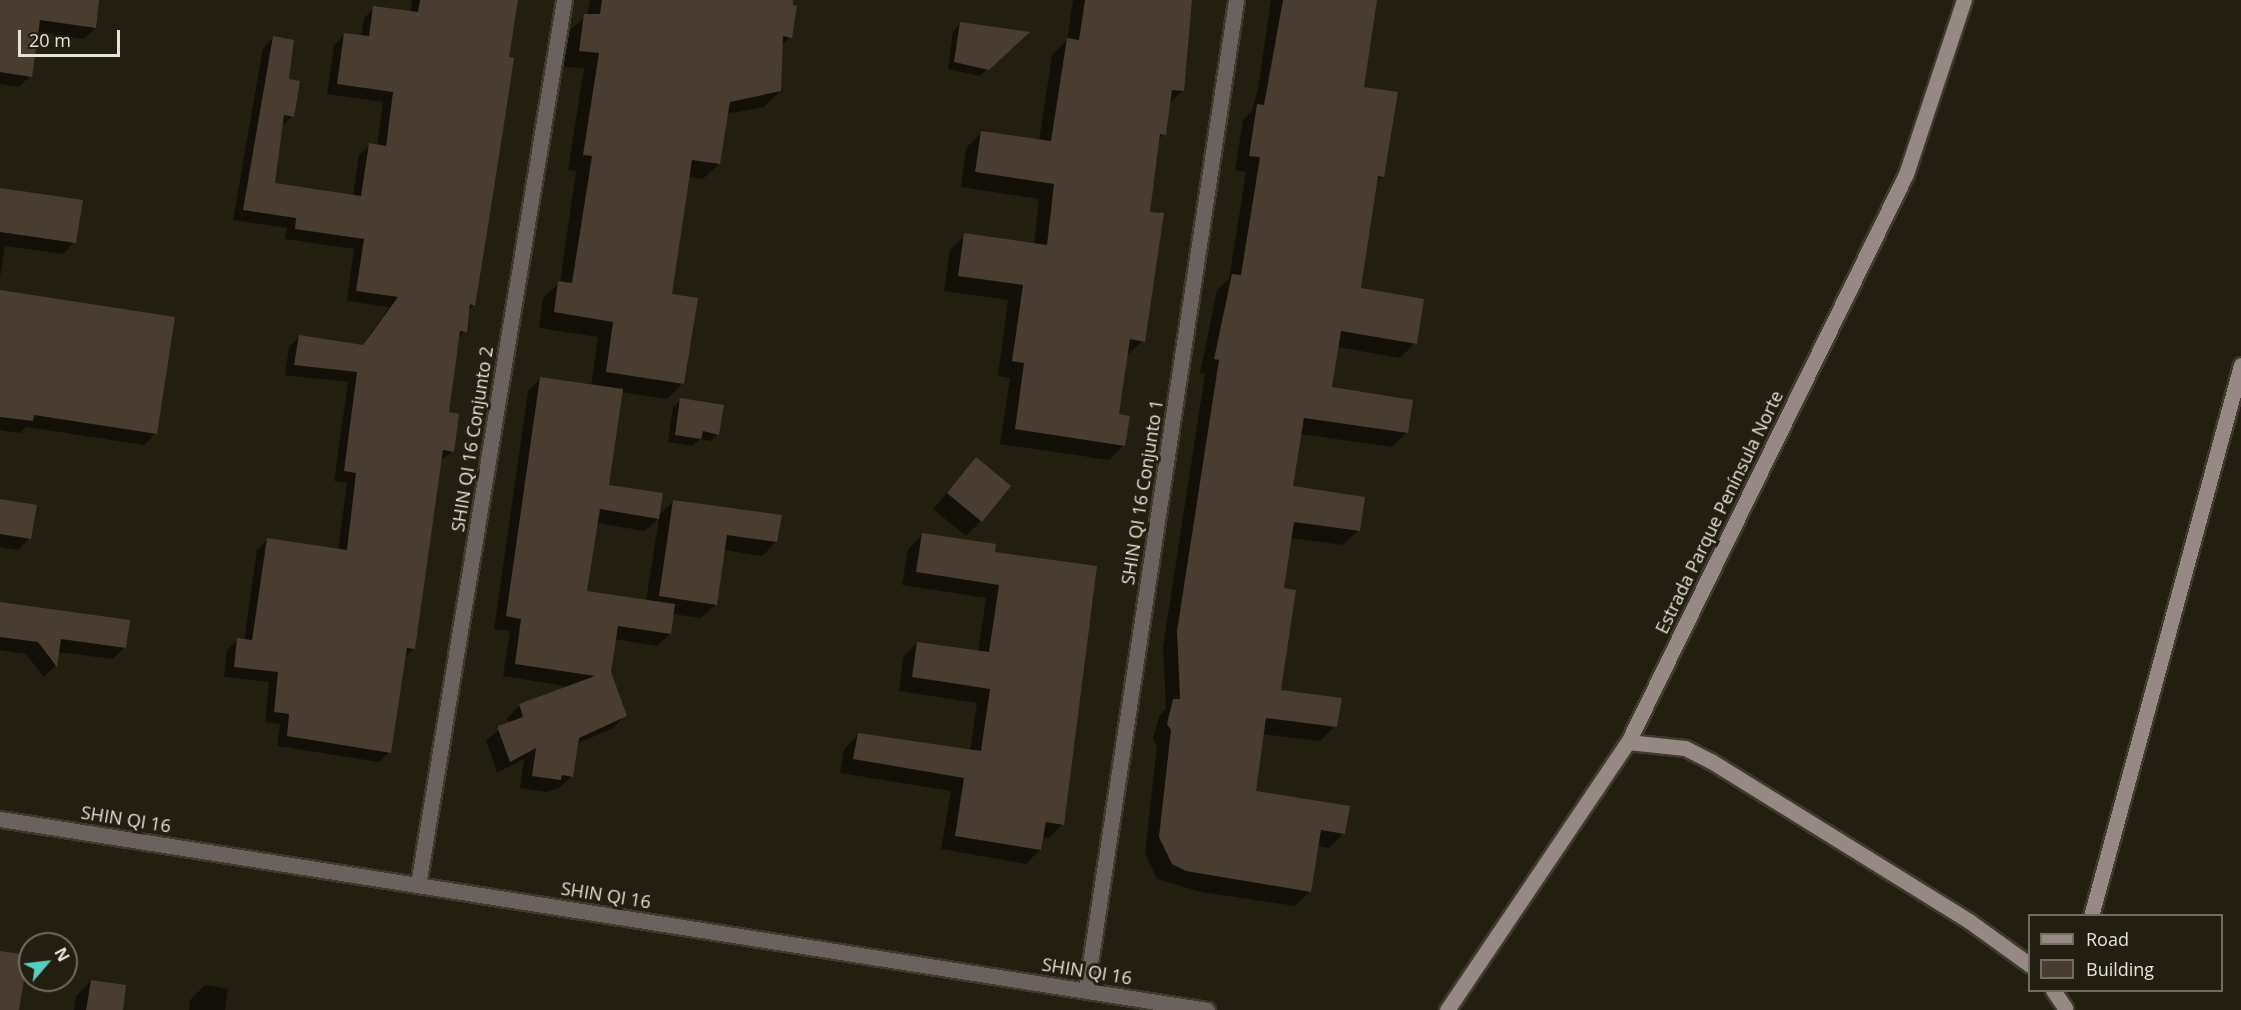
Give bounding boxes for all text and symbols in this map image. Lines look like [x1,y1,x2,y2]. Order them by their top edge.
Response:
scale bar [21,18,123,56]
text: 20 m [29,28,71,52]
street label: SHIN QI 16 Conjunto 2 [447,345,497,533]
street label: Estrada Parque Península Norte [1651,387,1787,637]
street label: SHIN QI 16 Conjunto 1 [1117,398,1167,586]
street label: SHIN QI 16 [80,801,172,837]
street label: SHIN QI 16 [560,877,652,913]
legend [2028,914,2223,992]
text: Road [2086,927,2129,951]
north arrow [18,932,78,992]
text: N [49,944,75,965]
street label: SHIN QI 16 [1041,953,1133,989]
text: Building [2086,957,2154,981]

